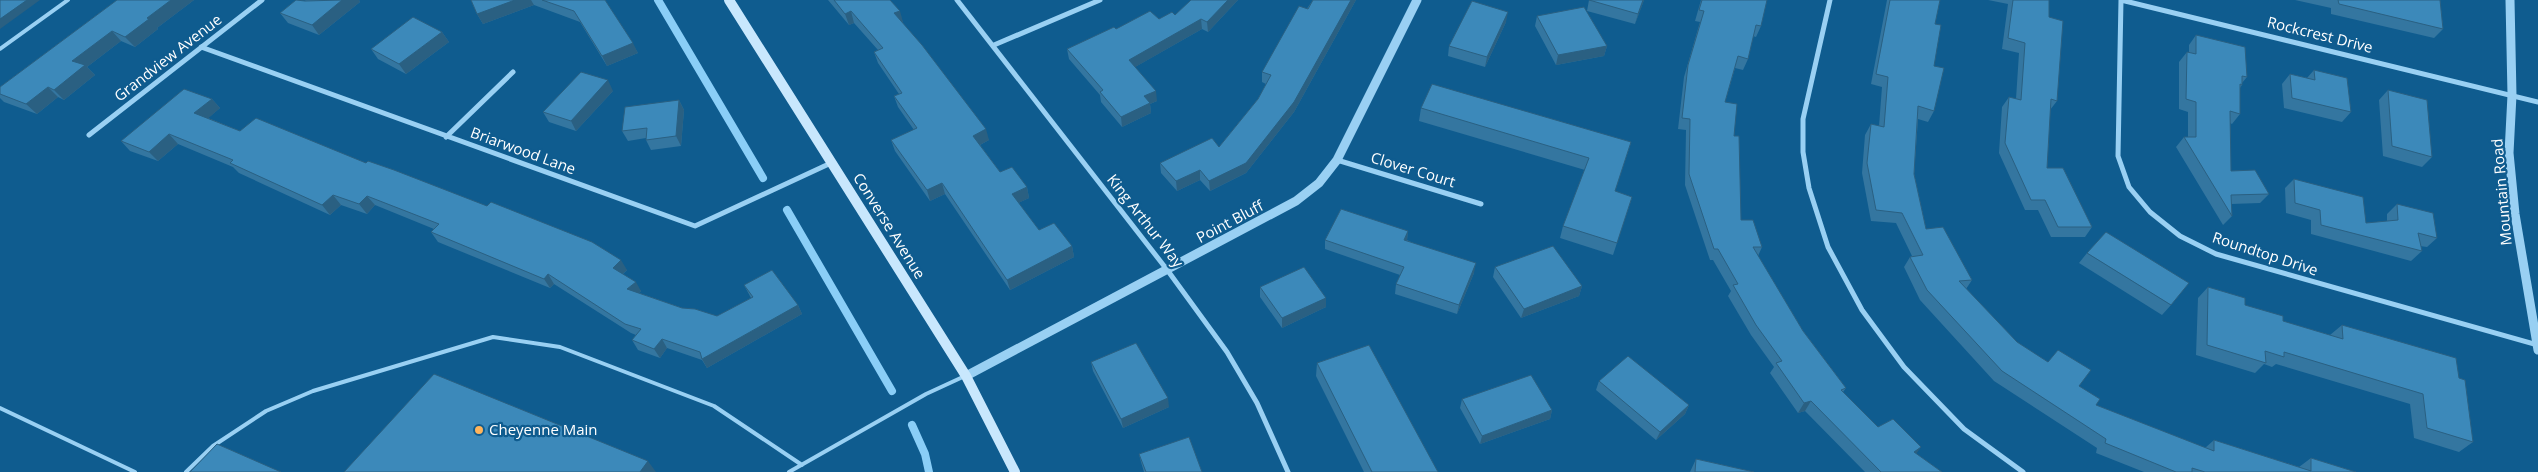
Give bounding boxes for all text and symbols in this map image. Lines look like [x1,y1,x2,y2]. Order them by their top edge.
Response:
street label: Grandview Avenue [110,9,225,105]
street label: Rockcrest Drive [2265,11,2375,57]
street label: Briarwood Lane [468,122,579,178]
street label: Mountain Road [2486,138,2516,246]
street label: Clover Court [1369,147,1458,191]
street label: Converse Avenue [849,169,930,282]
street label: King Arthur Way [1103,170,1189,272]
street label: Point Bluff [1193,195,1267,247]
street label: Roundtop Drive [2210,227,2321,280]
place label: Cheyenne Main [489,419,598,439]
marker: Cheyenne Main [473,424,485,436]

